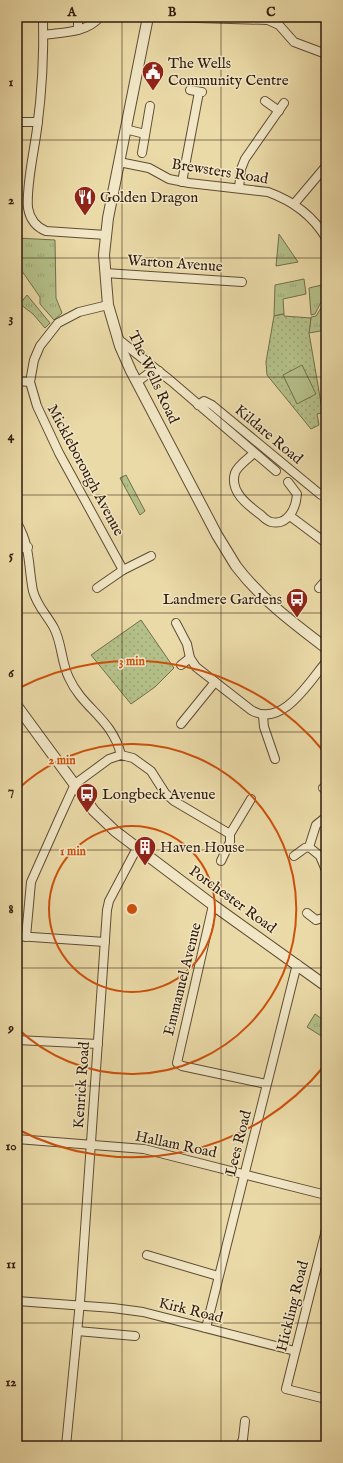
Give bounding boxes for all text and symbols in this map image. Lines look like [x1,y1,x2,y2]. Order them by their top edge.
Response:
text: A [67,4,78,21]
text: B [168,4,177,21]
text: C [266,4,276,21]
place label: The Wells Community Centre [168,54,289,90]
public building icon: The Wells Community Centre [140,59,166,92]
text: 1 [9,74,14,91]
street label: Brewsters Road [170,154,271,189]
restaurant icon: Golden Dragon [72,184,98,217]
place label: Golden Dragon [100,188,198,207]
text: 2 [8,192,14,209]
street label: Warton Avenue [127,251,223,276]
text: 3 [9,310,14,327]
street label: The Wells Road [124,328,184,428]
street label: Kildare Road [231,400,307,469]
street label: Mickleborough Avenue [43,401,128,539]
text: 4 [8,428,15,445]
text: 5 [9,547,14,564]
bus stop icon: Landmere Gardens [284,586,310,619]
place label: Landmere Gardens [163,590,282,609]
text: 3 min [119,654,146,669]
text: 6 [8,665,14,682]
text: 2 min [48,753,76,768]
bus stop icon: Longbeck Avenue [74,781,100,814]
text: 7 [8,783,14,800]
place label: Longbeck Avenue [102,785,216,804]
building icon: Haven House [132,834,158,867]
place label: Haven House [160,838,245,857]
text: 1 min [60,844,87,859]
street label: Porchester Road [185,861,281,938]
text: 8 [8,901,14,918]
centre of rings [125,902,139,916]
street label: Emmanuel Avenue [159,921,206,1038]
text: 9 [7,1020,14,1037]
street label: Kenrick Road [69,1040,94,1129]
street label: Lees Road [221,1107,256,1178]
street label: Hallam Road [133,1127,219,1163]
text: 10 [5,1138,17,1155]
text: 11 [6,1256,16,1273]
street label: Hickling Road [272,1258,313,1353]
street label: Kirk Road [157,1293,226,1328]
text: 12 [6,1374,16,1391]

